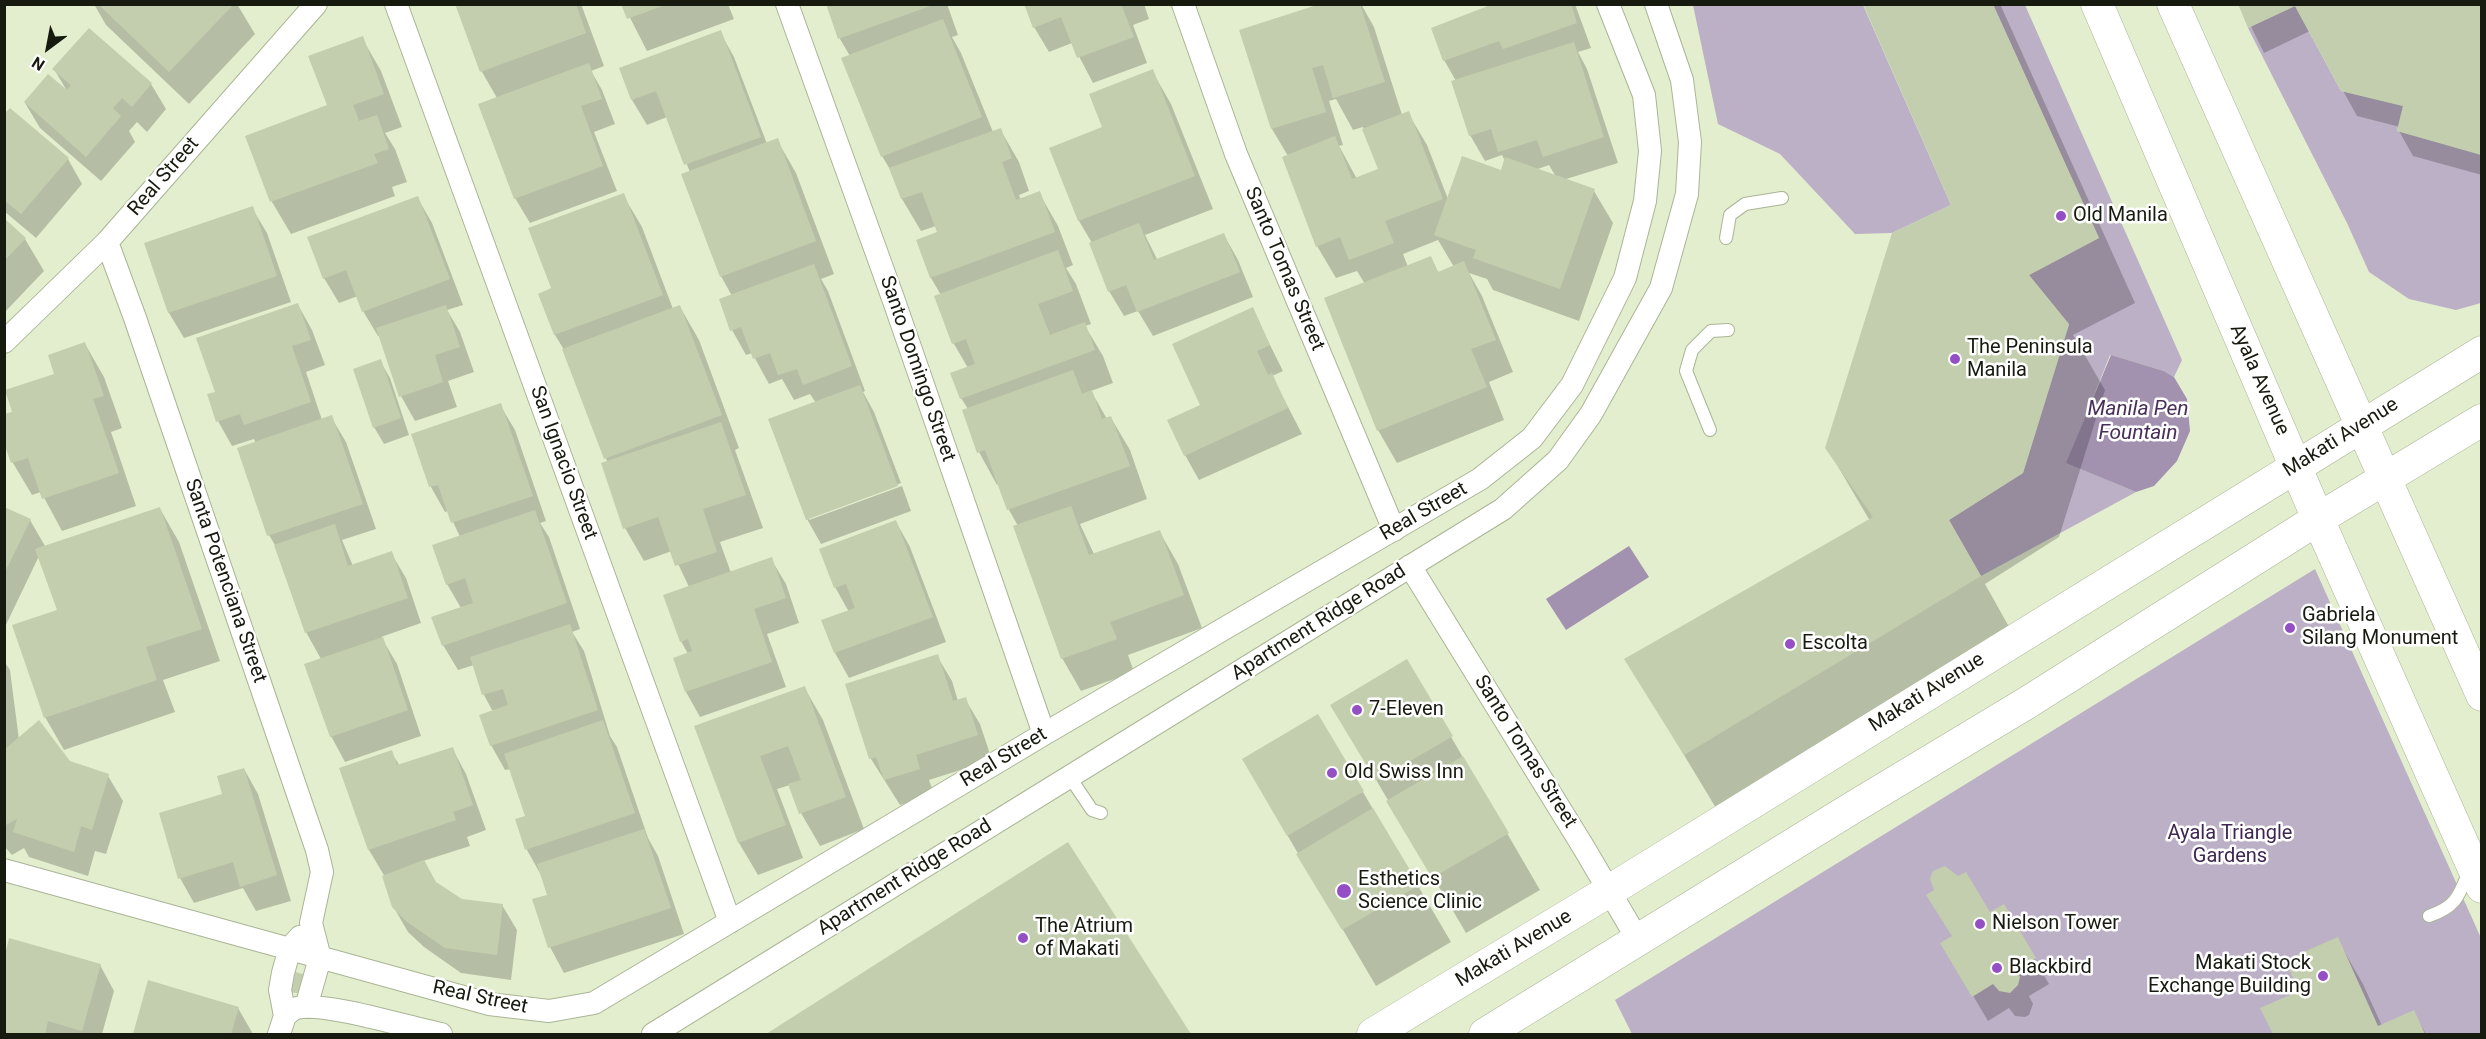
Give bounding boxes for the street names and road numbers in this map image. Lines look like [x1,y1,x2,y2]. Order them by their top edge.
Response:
street label: Real Street [123,133,205,221]
street label: Santo Tomas Street [1239,184,1329,354]
street label: Santo Domingo Street [874,273,960,465]
street label: Ayala Avenue [2224,321,2294,439]
street label: San Ignacio Street [524,383,602,543]
street label: Makati Avenue [2279,393,2403,483]
street label: Santa Potenciana Street [179,476,271,686]
street label: Real Street [1376,478,1472,546]
street label: Apartment Ridge Road [1227,560,1411,686]
street label: Makati Avenue [1865,648,1989,738]
street label: Santo Tomas Street [1468,671,1582,833]
street label: Real Street [957,723,1051,793]
street label: Apartment Ridge Road [813,815,997,941]
street label: Makati Avenue [1452,905,1576,993]
street label: Real Street [430,976,530,1020]

